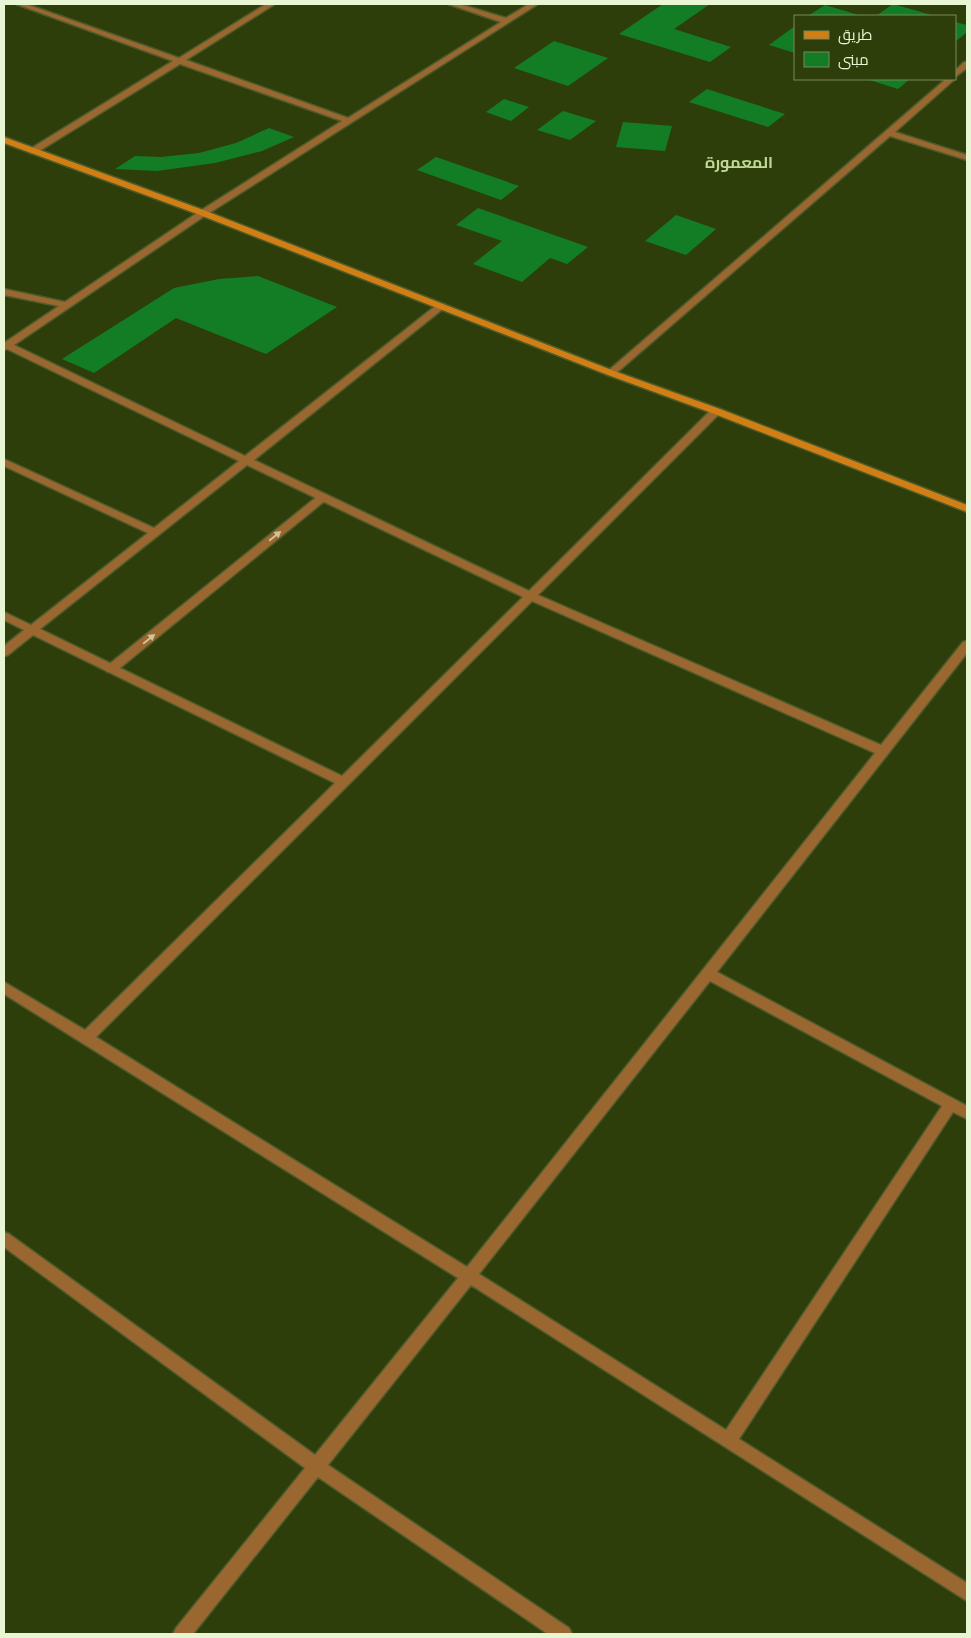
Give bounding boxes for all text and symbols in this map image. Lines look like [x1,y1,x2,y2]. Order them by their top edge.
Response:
legend [794,15,956,80]
text: طريق [838,26,872,45]
text: مبنى [838,51,869,70]
district label: المعمورة [705,153,773,173]
one-way arrow [268,531,281,542]
one-way arrow [142,633,155,644]

